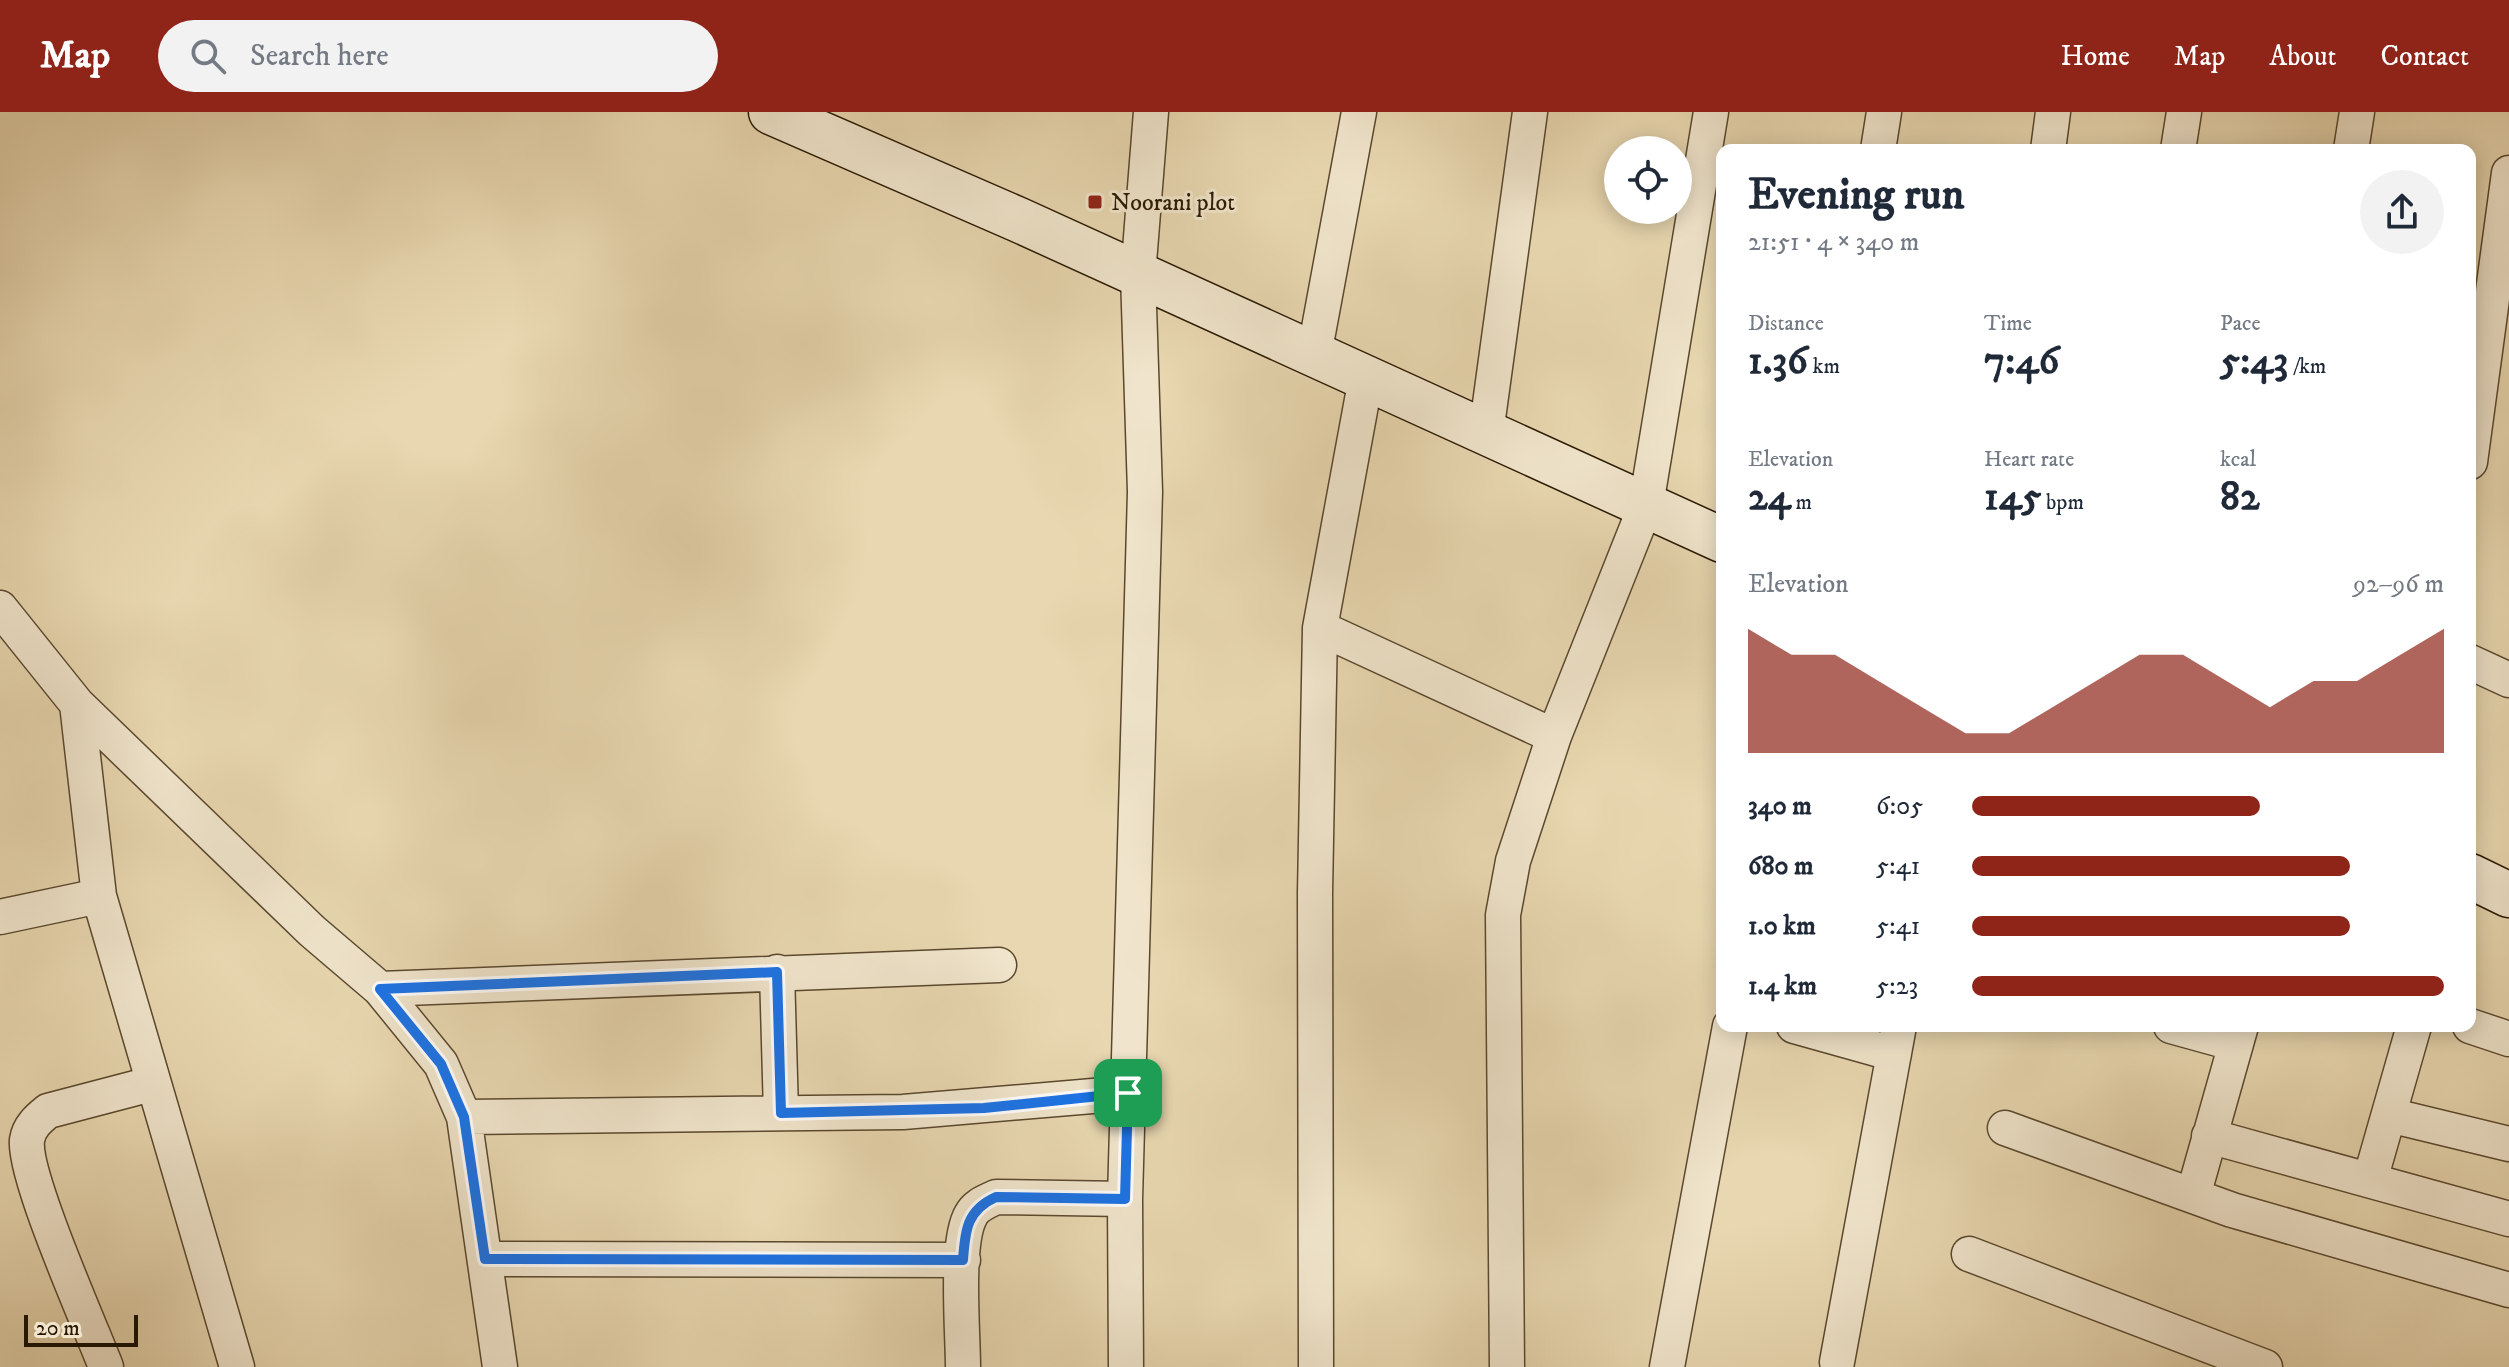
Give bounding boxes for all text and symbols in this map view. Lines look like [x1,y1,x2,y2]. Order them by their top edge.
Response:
search box [158,20,718,92]
text: Map [40,32,110,80]
icon: search [186,34,230,78]
text: Search here [250,38,389,75]
text: Home [2061,39,2130,74]
text: Map [2174,39,2225,74]
text: About [2269,39,2336,74]
text: Contact [2380,39,2469,74]
map controls [1604,136,1692,224]
button: locate [1604,136,1692,224]
text: Evening run [1748,168,1965,223]
button: share [2360,170,2444,254]
place label: Noorani plot [1111,188,1235,218]
marker: Noorani plot [1086,193,1104,211]
text: 21:51 · 4 × 340 m [1748,226,1919,259]
text: Distance [1748,310,1824,337]
text: Time [1984,310,2032,337]
text: Pace [2220,310,2261,337]
text: 1.36 [1748,337,1808,387]
text: 7:46 [1984,337,2059,387]
text: 5:43 [2220,337,2288,387]
text: km [1808,353,1840,380]
text: /km [2288,353,2326,380]
text: Elevation [1748,446,1833,473]
text: Heart rate [1984,446,2074,473]
text: kcal [2220,446,2256,473]
text: 24 [1748,473,1791,523]
text: 145 [1984,473,2041,523]
text: 82 [2220,473,2260,523]
text: m [1791,489,1812,516]
text: bpm [2041,489,2084,516]
text: Elevation [1748,568,1849,601]
text: 92–96 m [2353,568,2444,601]
text: 340 m [1748,790,1812,823]
text: 6:05 [1876,790,1923,823]
text: 680 m [1748,850,1814,883]
text: 5:41 [1876,850,1920,883]
text: 1.0 km [1748,910,1816,943]
text: 5:41 [1876,910,1920,943]
text: 1.4 km [1748,970,1817,1003]
text: 5:23 [1876,970,1918,1003]
pin [1094,1059,1162,1127]
icon: arrive [1106,1071,1150,1115]
scale bar [24,1311,138,1347]
text: 20 m [36,1315,80,1342]

